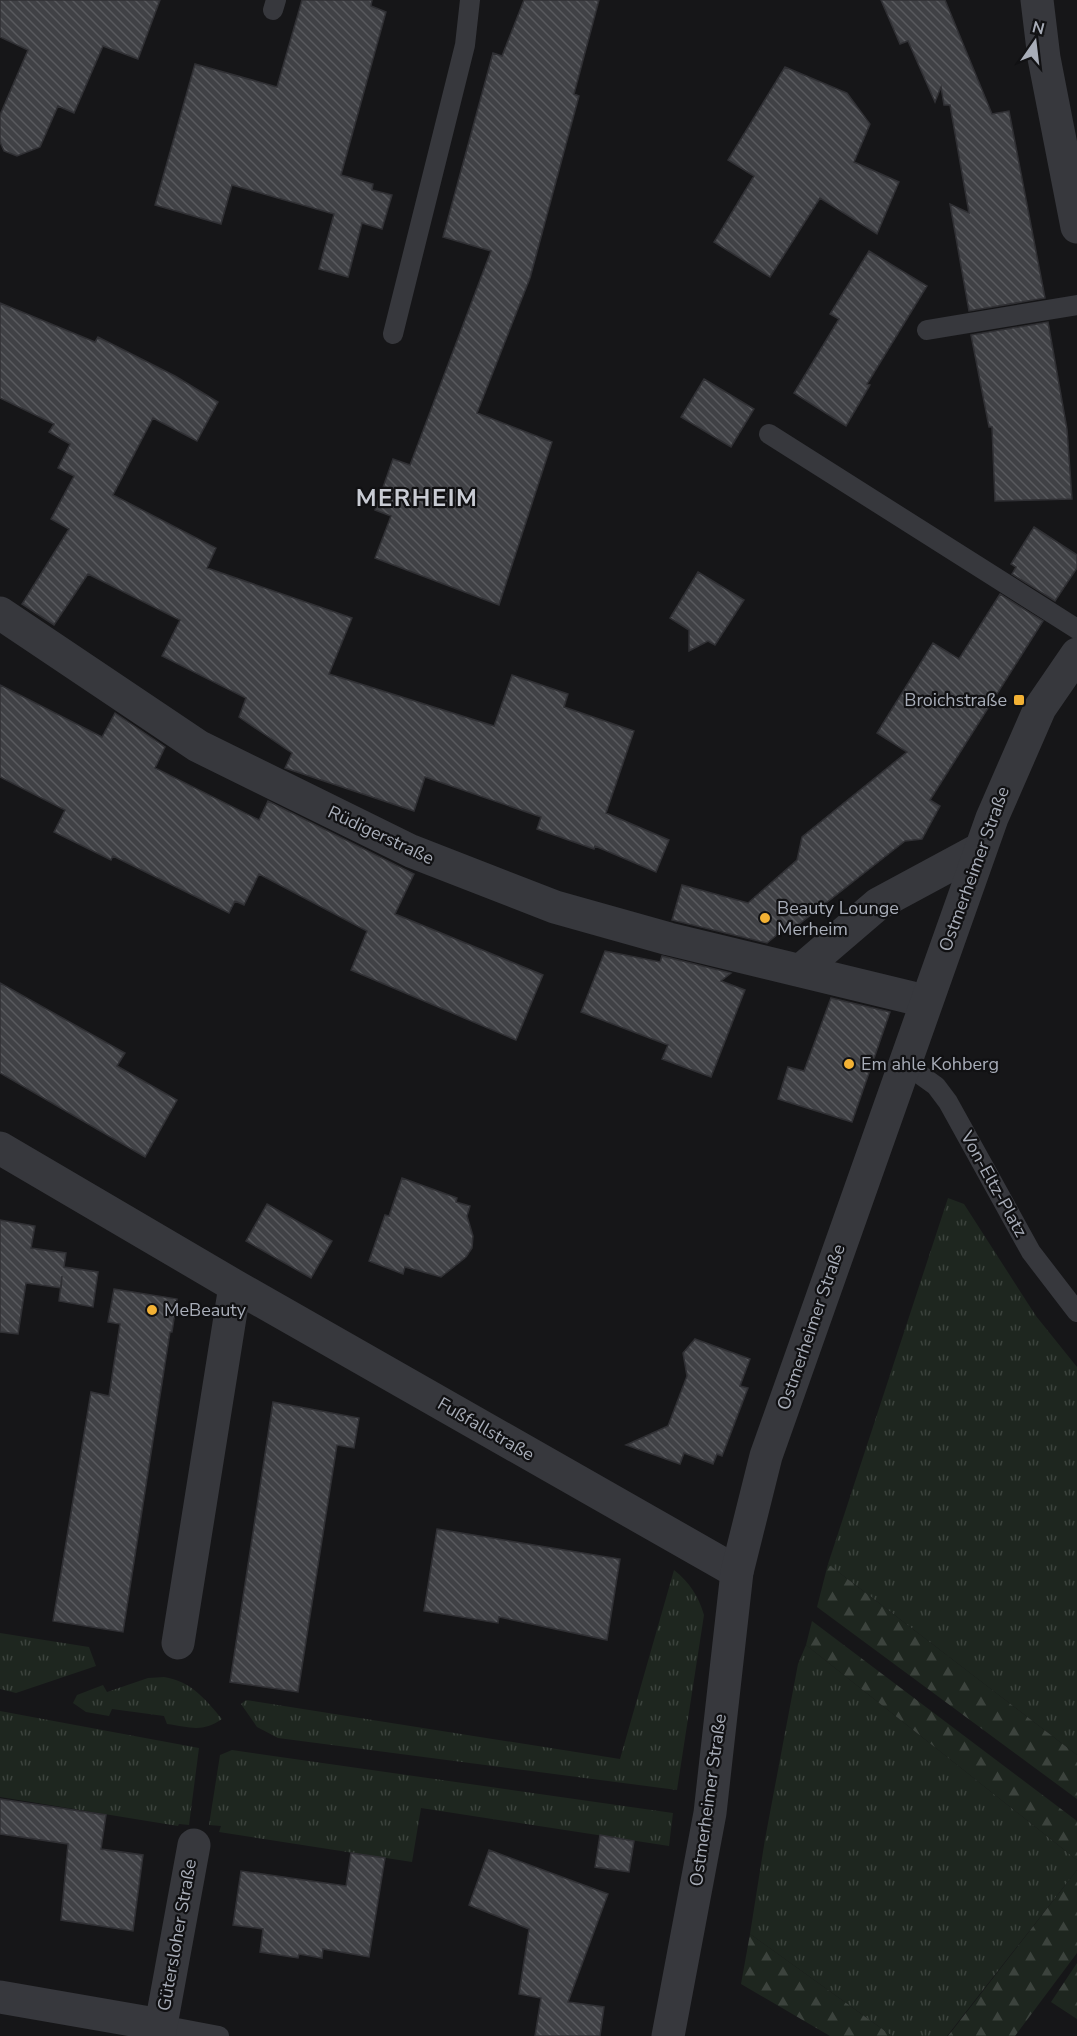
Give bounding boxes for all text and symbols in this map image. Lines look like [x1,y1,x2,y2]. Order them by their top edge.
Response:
north arrow [1005,12,1065,72]
text: N [1030,16,1047,41]
district label: MERHEIM [356,482,478,514]
place label: Broichstraße [904,688,1007,712]
marker: Broichstraße [1012,693,1026,707]
street label: Ostmerheimer Straße [933,783,1015,955]
street label: Rüdigerstraße [324,800,438,870]
place label: Beauty Lounge Merheim [777,896,899,941]
marker: Beauty Lounge Merheim [758,911,772,925]
place label: Em ahle Kohberg [861,1052,999,1076]
marker: Em ahle Kohberg [842,1057,856,1071]
street label: Von-Eltz-Platz [955,1126,1033,1241]
street label: Ostmerheimer Straße [771,1241,851,1413]
place label: MeBeauty [164,1298,247,1322]
marker: MeBeauty [145,1303,159,1317]
street label: Fußfallstraße [433,1392,539,1466]
street label: Ostmerheimer Straße [684,1712,732,1888]
street label: Gütersloher Straße [152,1857,202,2013]

